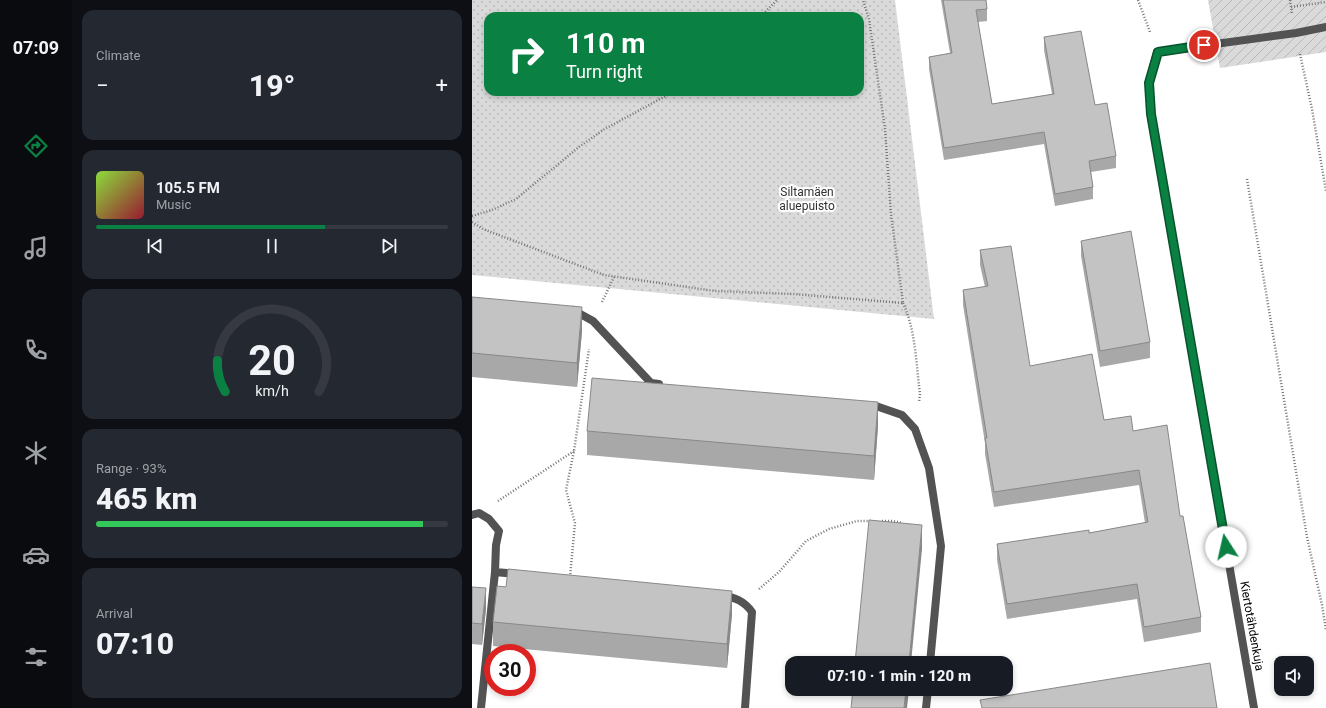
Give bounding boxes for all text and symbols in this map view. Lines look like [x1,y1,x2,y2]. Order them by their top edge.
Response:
text: 110 m [566,27,645,60]
icon: right [500,28,552,80]
pin [1187,28,1221,62]
icon: arrive [1193,34,1215,56]
text: 07:09 [13,37,59,58]
text: Climate [96,48,140,63]
text: Turn right [566,61,643,82]
text: 19° [249,68,295,103]
text: − [96,73,109,98]
text: + [436,73,448,98]
icon: directions [22,132,50,160]
text: 105.5 FM [156,179,220,197]
park label: Siltamäen aluepuisto [779,185,835,213]
text: Music [156,197,191,212]
icon: music [22,234,50,262]
icon: previous [144,235,166,257]
icon: pause [261,235,283,257]
icon: next [378,235,400,257]
icon: phone [22,336,50,364]
text: 20 [248,336,296,385]
text: km/h [255,383,289,399]
icon: climate [22,439,50,467]
text: Range · 93% [96,461,166,476]
text: 465 km [96,481,198,516]
position arrow [1205,526,1247,568]
icon: car [22,541,50,569]
street label: Kiertotähdenkuja [1237,580,1267,672]
text: Arrival [96,606,133,621]
text: 07:10 [96,626,174,661]
icon: filters [22,643,50,671]
speed limit sign: 30 [484,644,536,696]
map controls [1274,656,1314,696]
button: sound [1274,656,1314,696]
text: 07:10 · 1 min · 120 m [827,667,971,685]

